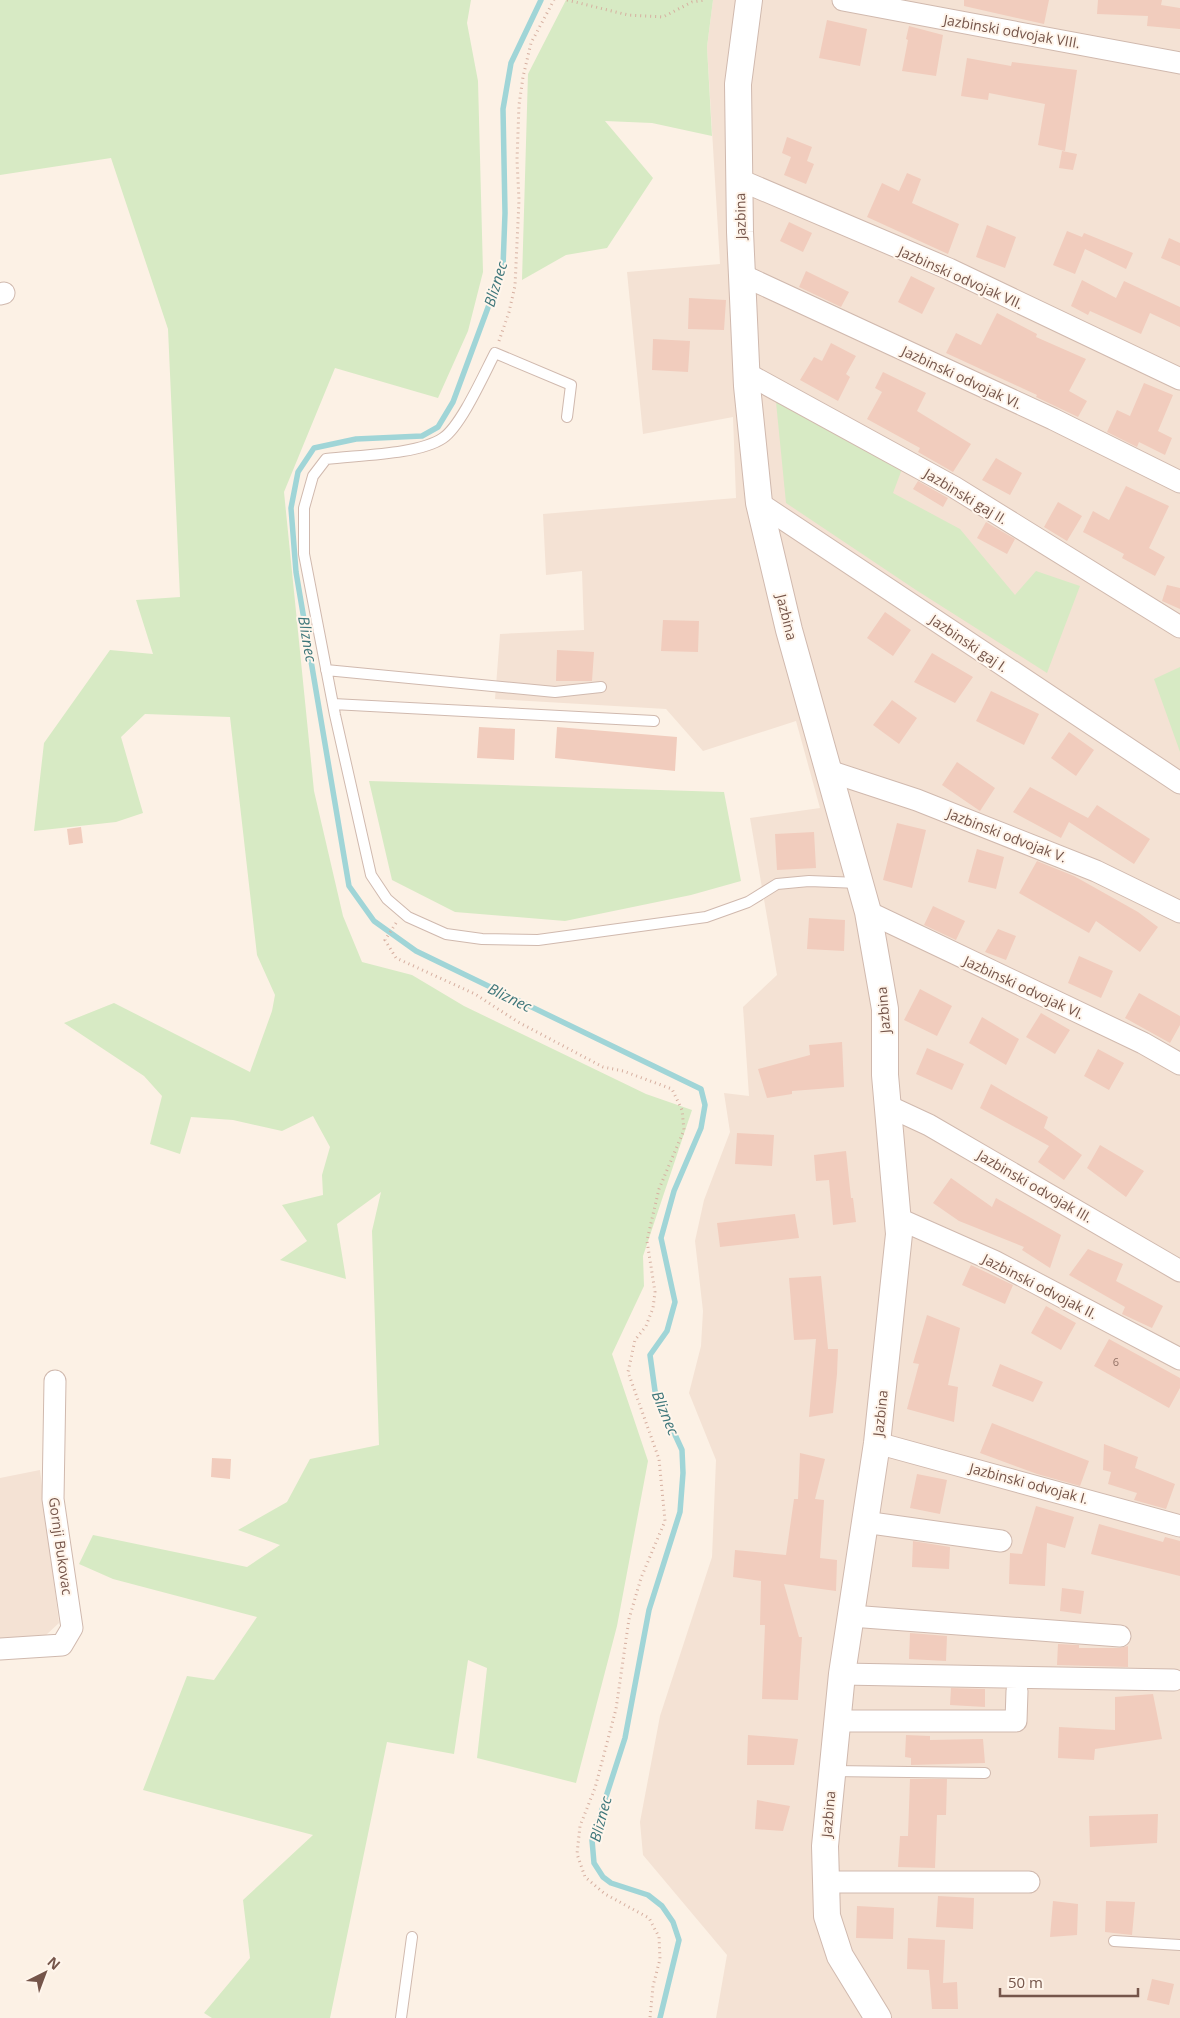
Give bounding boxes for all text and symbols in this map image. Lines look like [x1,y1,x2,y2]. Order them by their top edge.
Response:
street label: Jazbinski odvojak VIII. [940,9,1082,52]
street label: Jazbina [730,193,750,241]
street label: Jazbinski odvojak VII. [894,240,1026,313]
water label: Bliznec [479,259,511,309]
street label: Jazbinski odvojak VI. [897,340,1025,413]
street label: Jazbinski gaj II. [919,463,1011,528]
street label: Jazbina [772,590,802,642]
street label: Jazbinski gaj I. [925,609,1012,676]
water label: Bliznec [294,615,322,664]
street label: Jazbinski odvojak V. [943,803,1070,867]
street label: Jazbinski odvojak VI. [959,950,1087,1023]
water label: Bliznec [485,978,535,1016]
street label: Jazbina [872,986,895,1036]
street label: Jazbinski odvojak III. [972,1144,1096,1227]
street label: Jazbinski odvojak II. [978,1248,1101,1323]
house number: 6 [1113,1354,1119,1369]
water label: Bliznec [648,1388,684,1438]
street label: Jazbina [868,1389,892,1439]
street label: Jazbinski odvojak I. [966,1457,1091,1508]
street label: Gornji Bukovac [45,1496,77,1596]
street label: Jazbina [816,1790,839,1840]
water label: Bliznec [584,1794,616,1844]
north arrow [20,1948,70,1998]
text: N [43,1952,65,1974]
scale bar [1000,1966,1138,1998]
text: 50 m [1008,1972,1043,1992]

